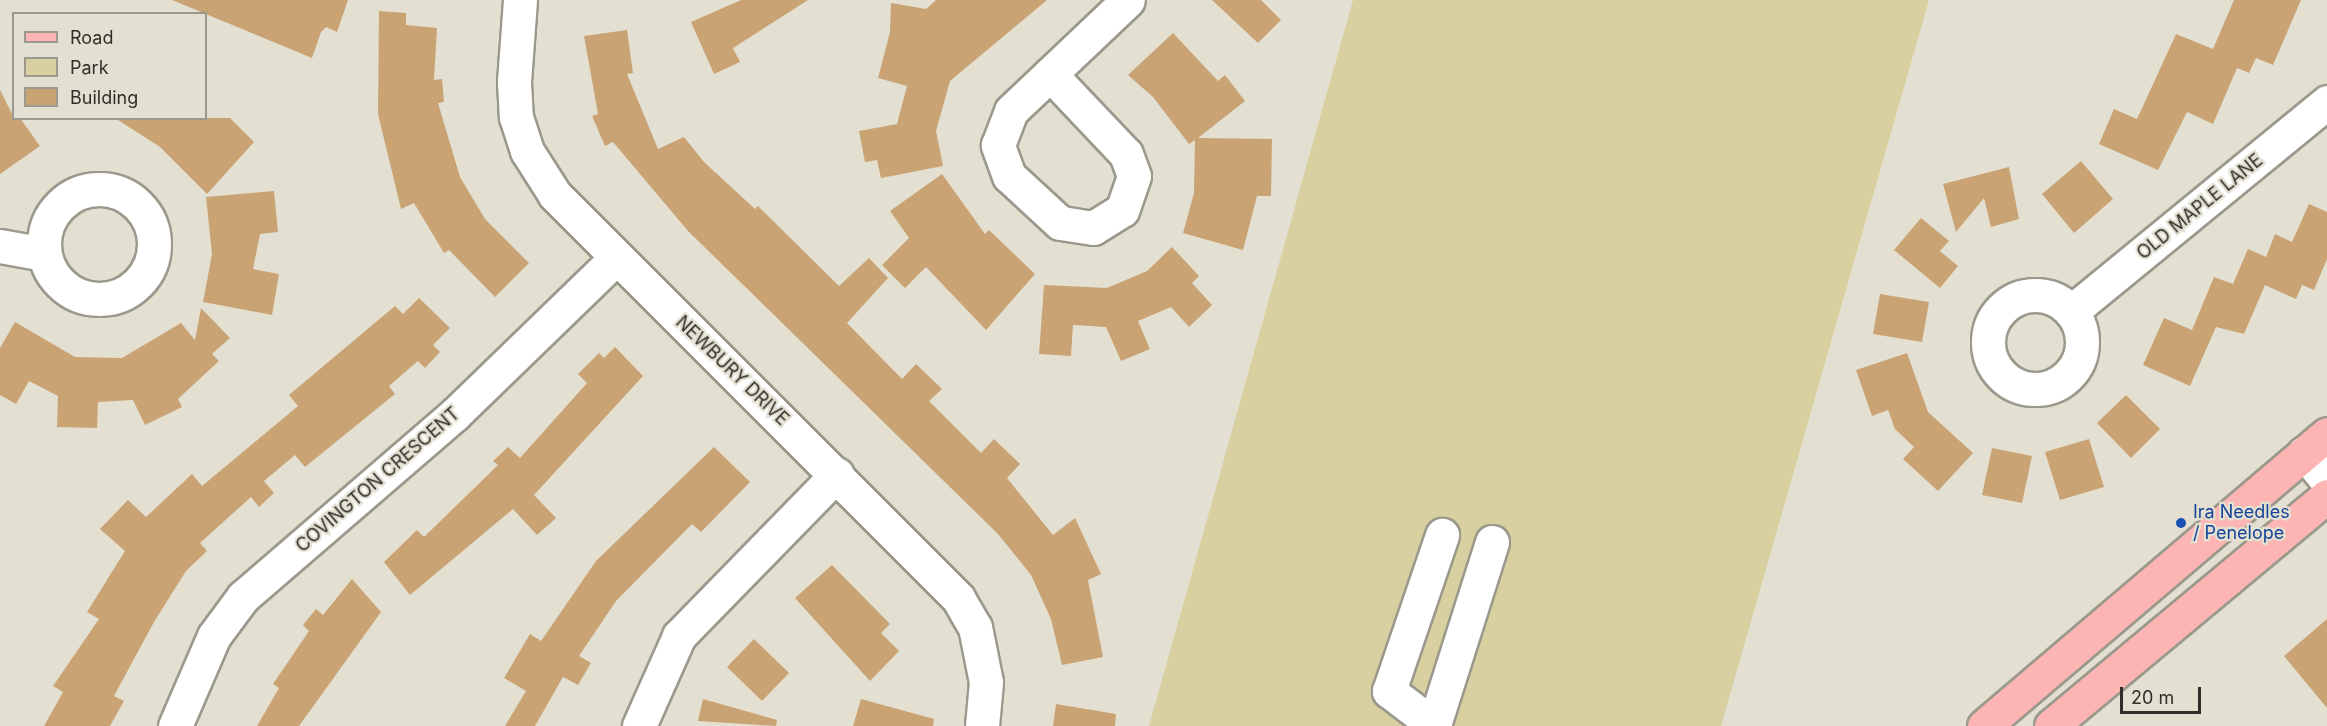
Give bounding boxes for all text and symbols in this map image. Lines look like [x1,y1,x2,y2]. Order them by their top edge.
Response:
legend [12,12,207,120]
text: Road [70,27,113,48]
text: Park [70,57,109,78]
text: Building [70,87,138,108]
street label: OLD MAPLE LANE [2133,150,2267,264]
street label: NEWBURY DRIVE [671,312,793,430]
street label: COVINGTON CRESCENT [292,403,464,557]
place label: Ira Needles / Penelope [2193,502,2290,544]
marker: Ira Needles / Penelope [2174,516,2188,530]
scale bar [2123,675,2204,713]
text: 20 m [2131,687,2174,708]

